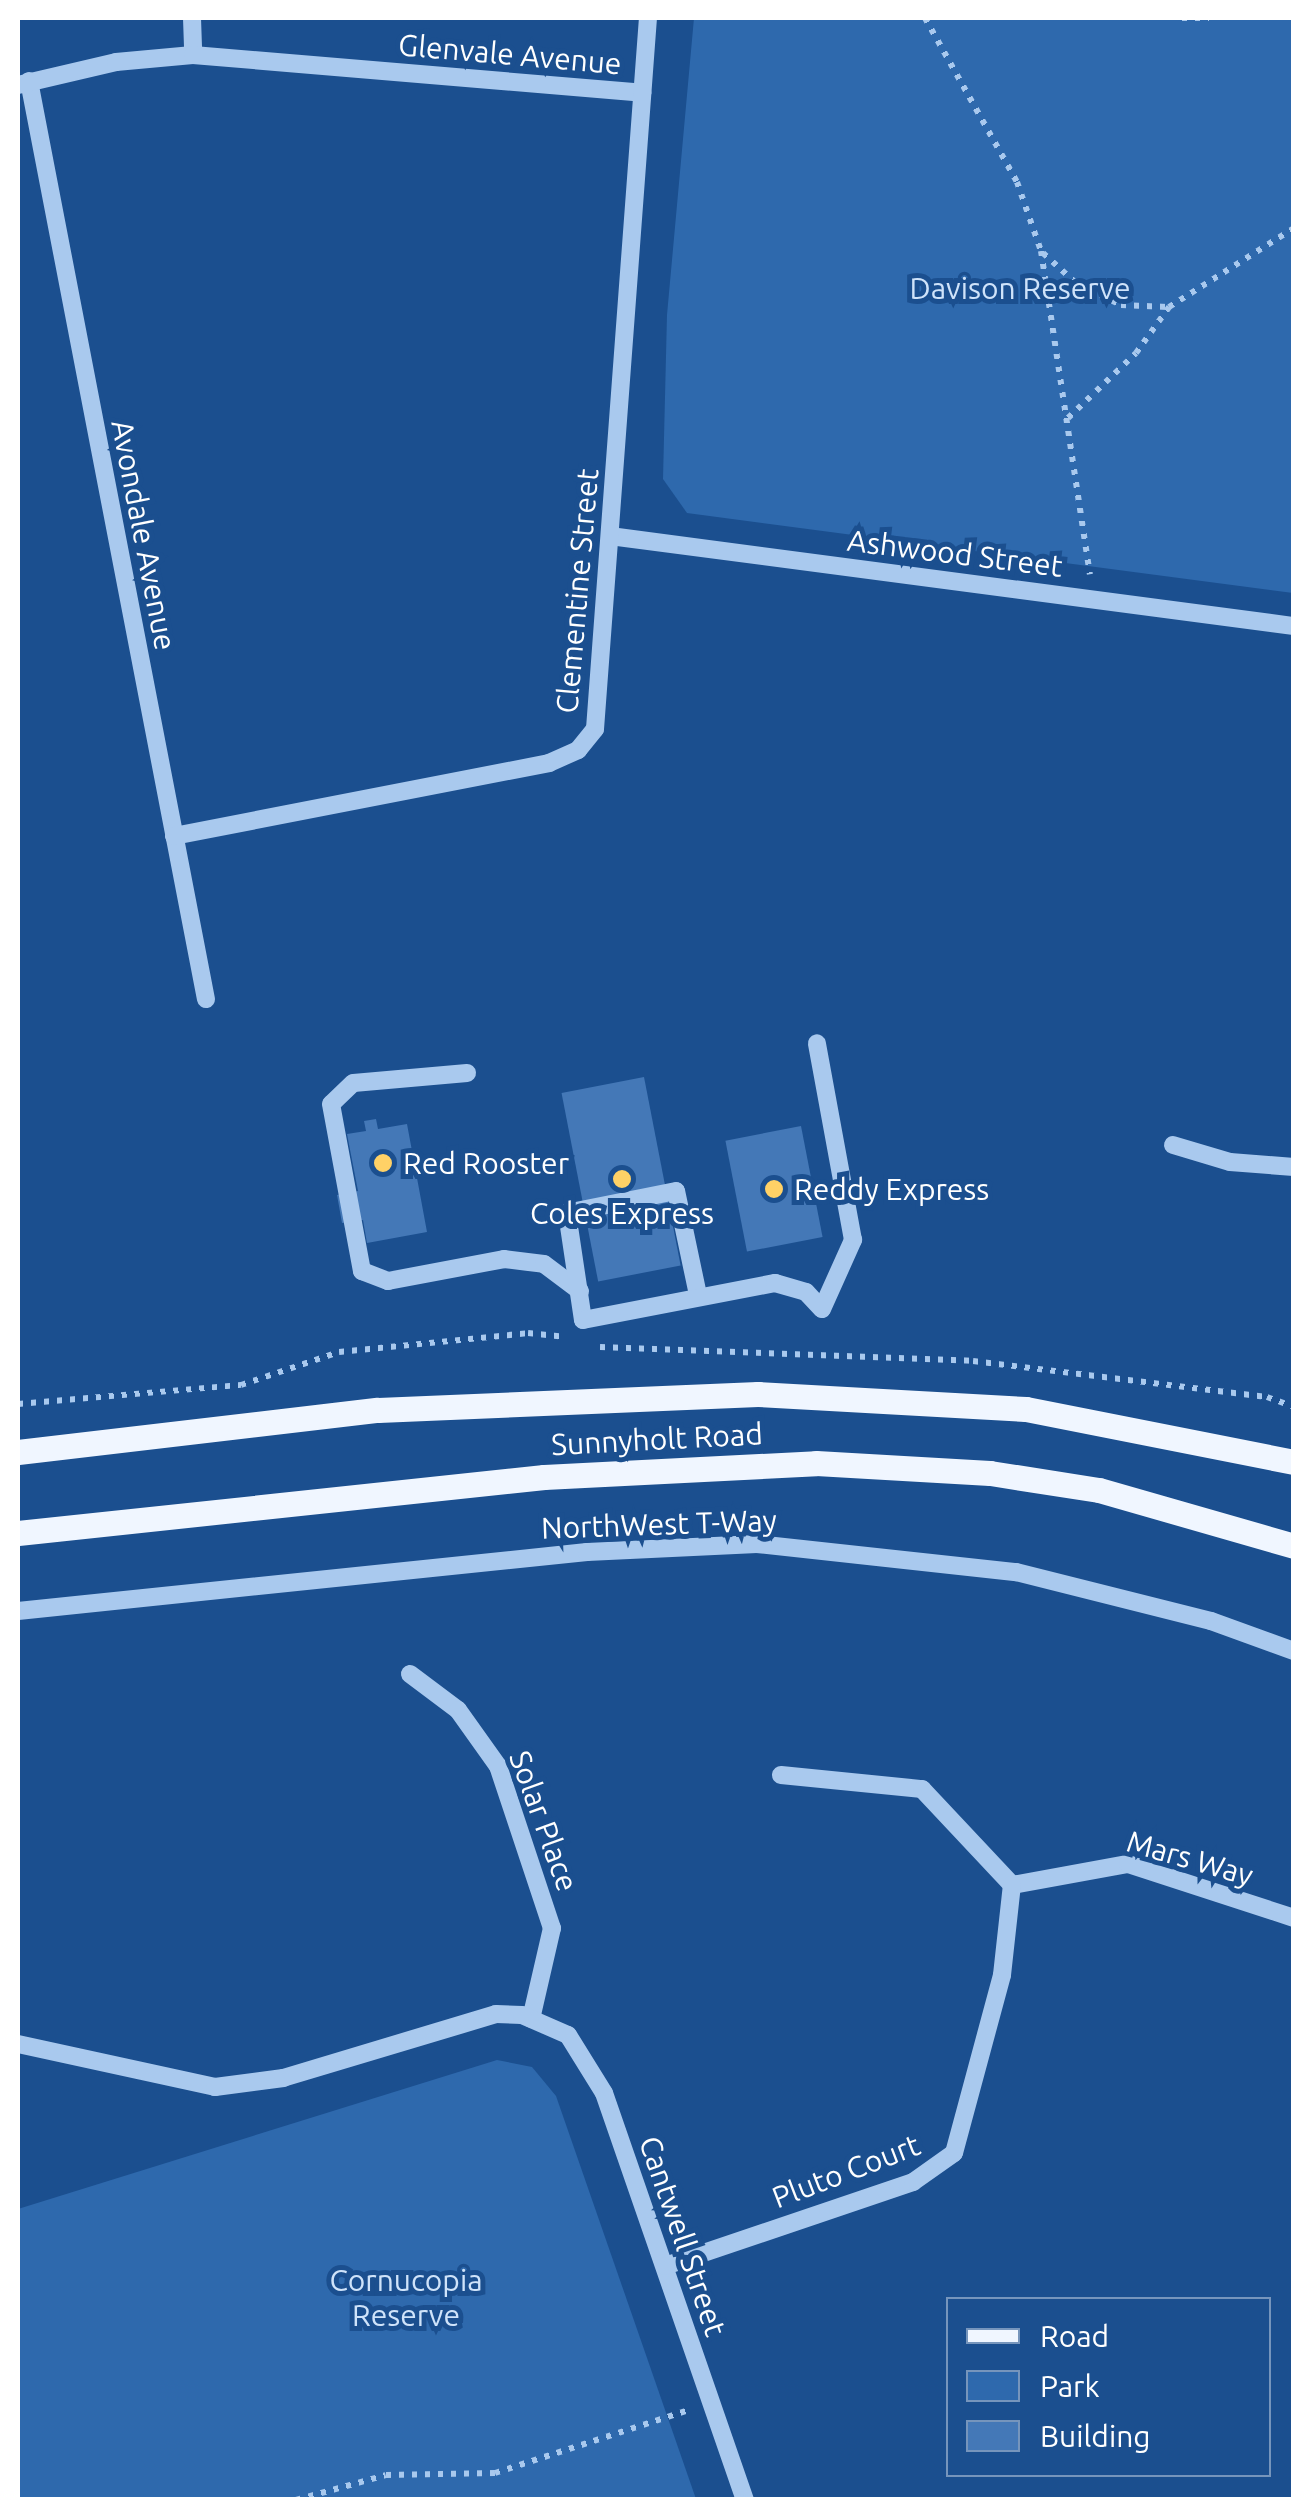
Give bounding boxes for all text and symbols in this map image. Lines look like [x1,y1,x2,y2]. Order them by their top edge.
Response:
street label: Glenvale Avenue [397,26,623,82]
park label: Davison Reserve [909,270,1131,306]
street label: Avondale Avenue [104,417,184,653]
street label: Clementine Street [548,467,606,715]
street label: Ashwood Street [845,522,1065,584]
place label: Red Rooster [403,1145,569,1181]
marker: Red Rooster [372,1152,394,1174]
marker: Coles Express [611,1168,633,1190]
place label: Reddy Express [794,1171,989,1207]
marker: Reddy Express [763,1178,785,1200]
place label: Coles Express [530,1195,714,1231]
street label: Sunnyholt Road [550,1415,764,1463]
street label: NorthWest T-Way [540,1502,778,1546]
street label: Solar Place [502,1746,586,1896]
street label: Mars Way [1123,1823,1257,1893]
street label: Pluto Court [767,2126,925,2216]
street label: Cantwell Street [632,2131,734,2341]
park label: Cornucopia Reserve [329,2262,483,2332]
legend [946,2297,1271,2477]
text: Road [1040,2319,1109,2353]
text: Park [1040,2369,1100,2403]
text: Building [1040,2419,1151,2453]

